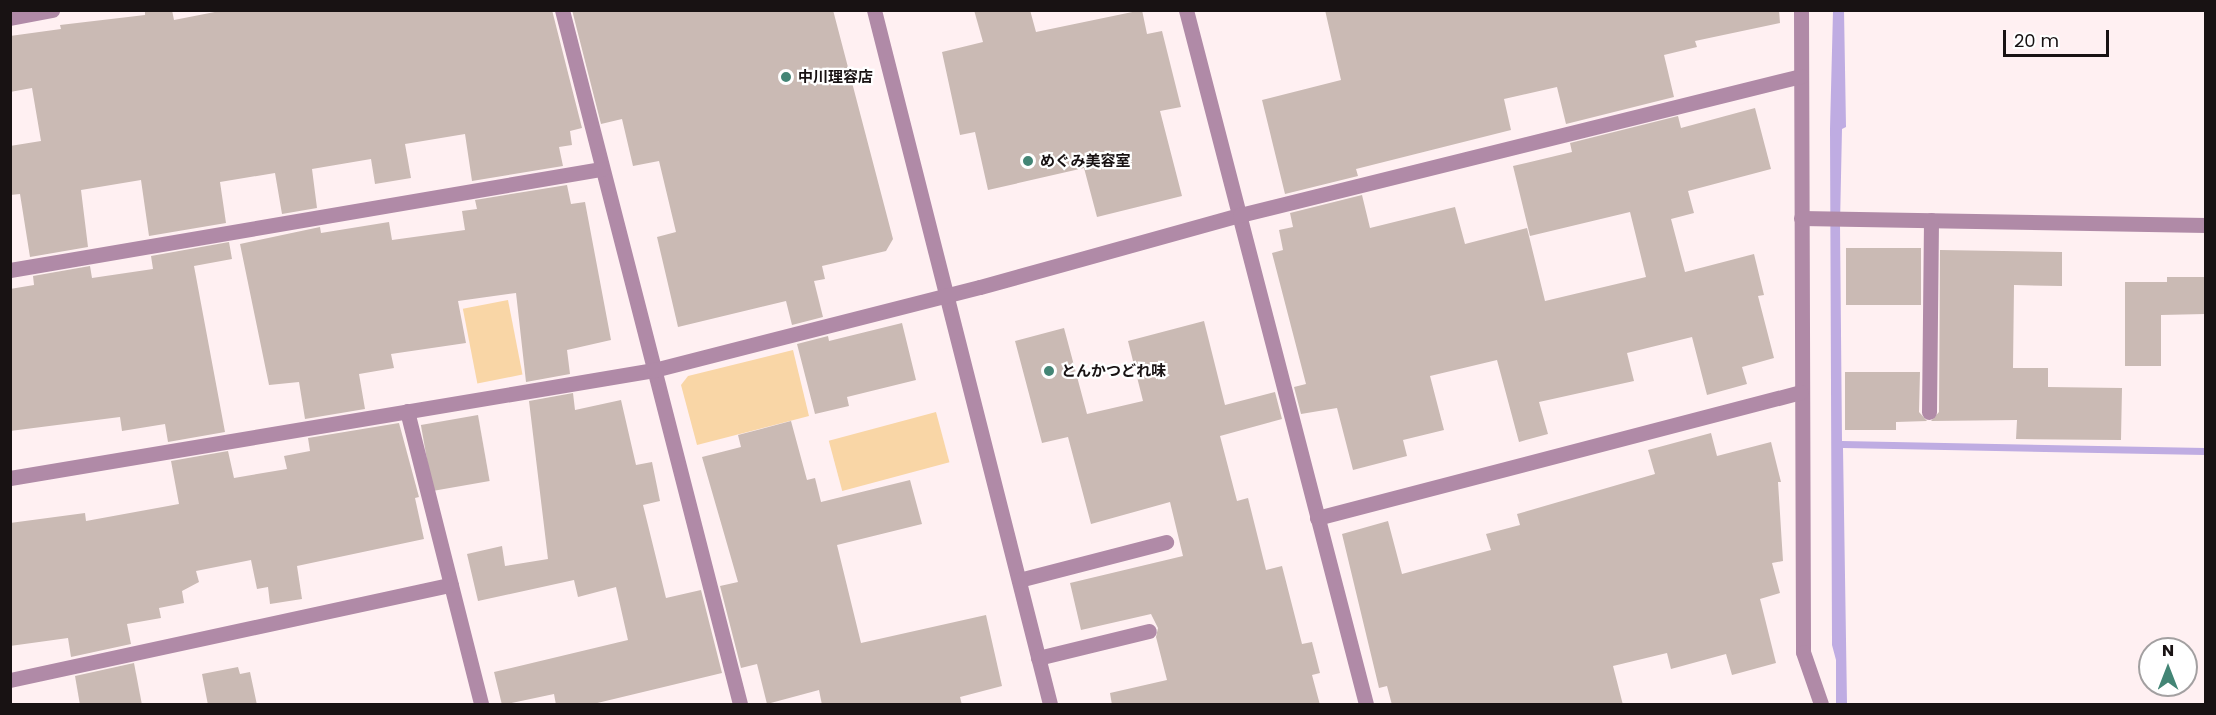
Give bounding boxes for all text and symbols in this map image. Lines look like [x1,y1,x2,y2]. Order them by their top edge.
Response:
scale bar [2006,18,2112,56]
text: 20 m [2014,28,2059,53]
place label: 中川理容店 [798,68,873,86]
marker: 中川理容店 [779,70,793,84]
place label: めぐみ美容室 [1040,152,1130,170]
marker: めぐみ美容室 [1021,154,1035,168]
place label: とんかつどれ味 [1061,362,1166,380]
marker: とんかつどれ味 [1042,364,1056,378]
north arrow [2138,637,2198,697]
text: N [2162,639,2174,662]

